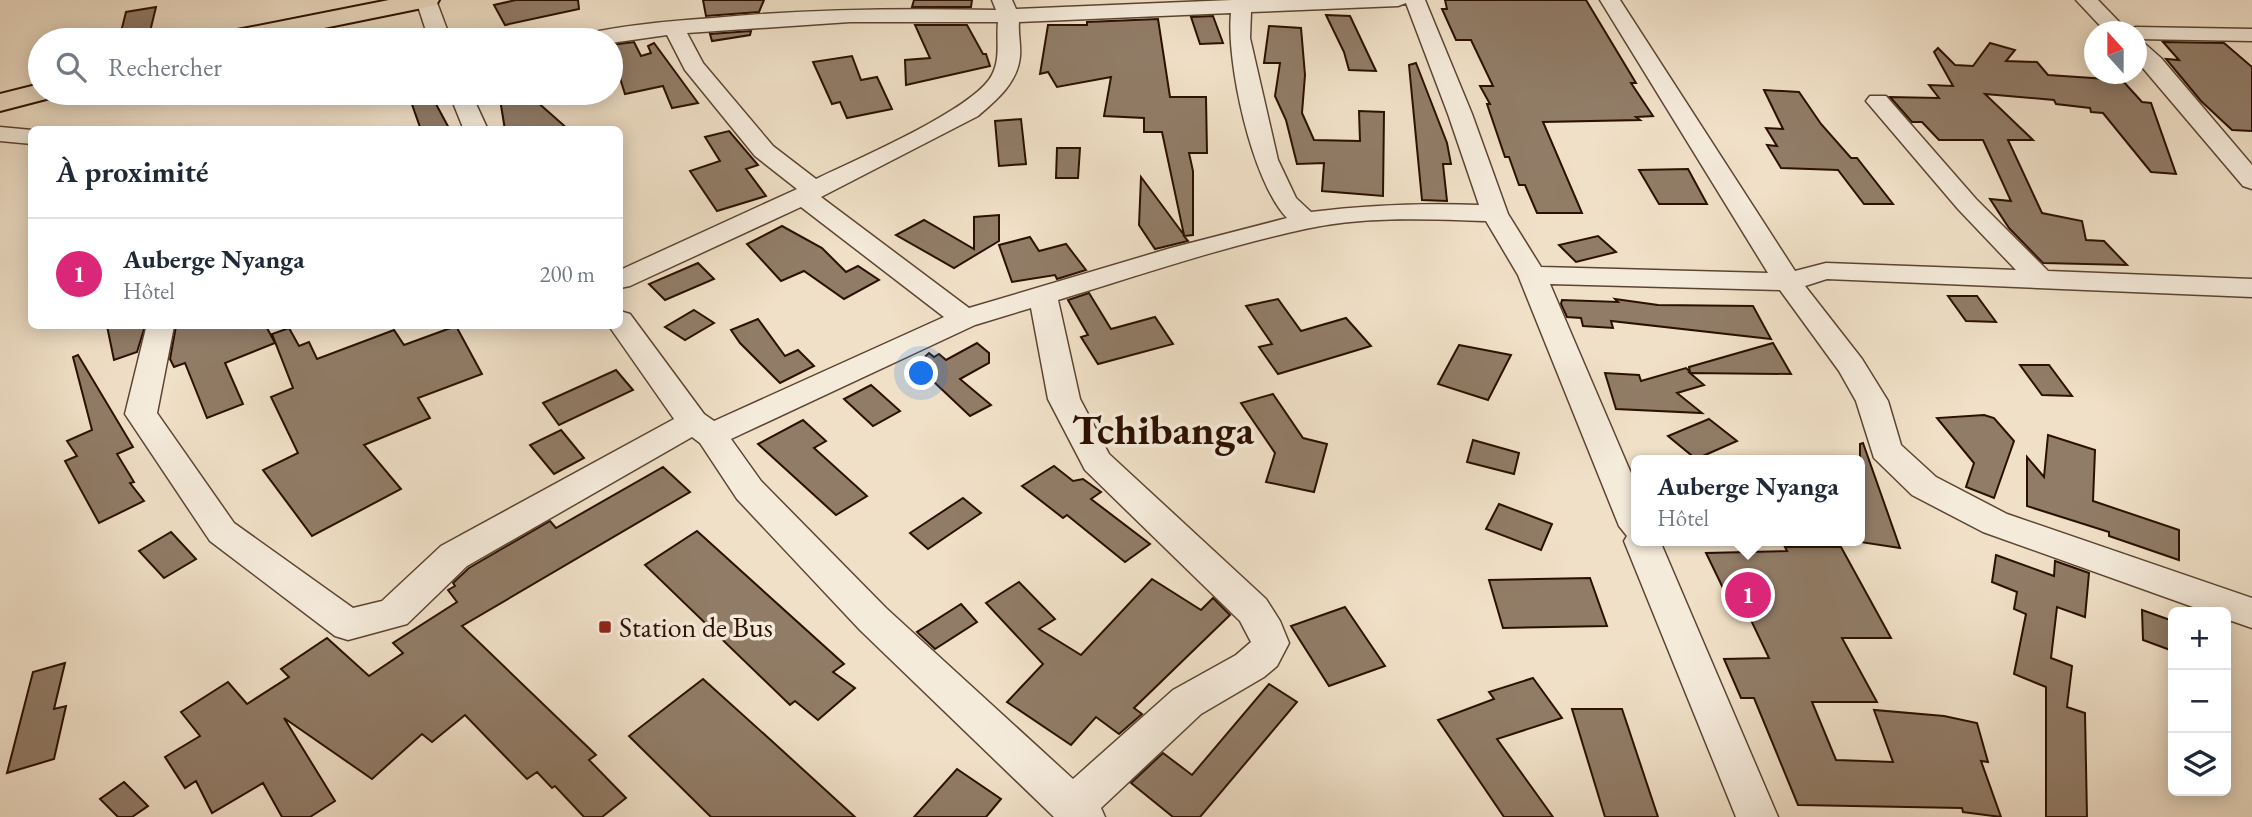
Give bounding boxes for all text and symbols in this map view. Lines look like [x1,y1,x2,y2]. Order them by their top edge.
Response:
north arrow [2084,21,2147,84]
search box [28,28,623,105]
icon: search [52,48,90,86]
text: Rechercher [108,50,222,84]
text: À proximité [56,152,208,191]
text: Auberge Nyanga [123,242,305,276]
text: 1 [73,259,85,289]
text: 200 m [539,259,595,289]
text: Hôtel [123,276,175,306]
your location [904,356,938,390]
district label: Tchibanga [1072,402,1255,457]
popup [1631,455,1865,546]
text: Auberge Nyanga [1657,469,1839,503]
text: Hôtel [1657,503,1709,533]
pin: 1 [1725,569,1771,621]
map controls [2168,607,2231,796]
button: + [2168,607,2231,670]
place label: Station de Bus [619,609,773,645]
marker: Station de Bus [597,619,613,635]
button: − [2168,670,2231,733]
button: layers [2168,733,2231,796]

